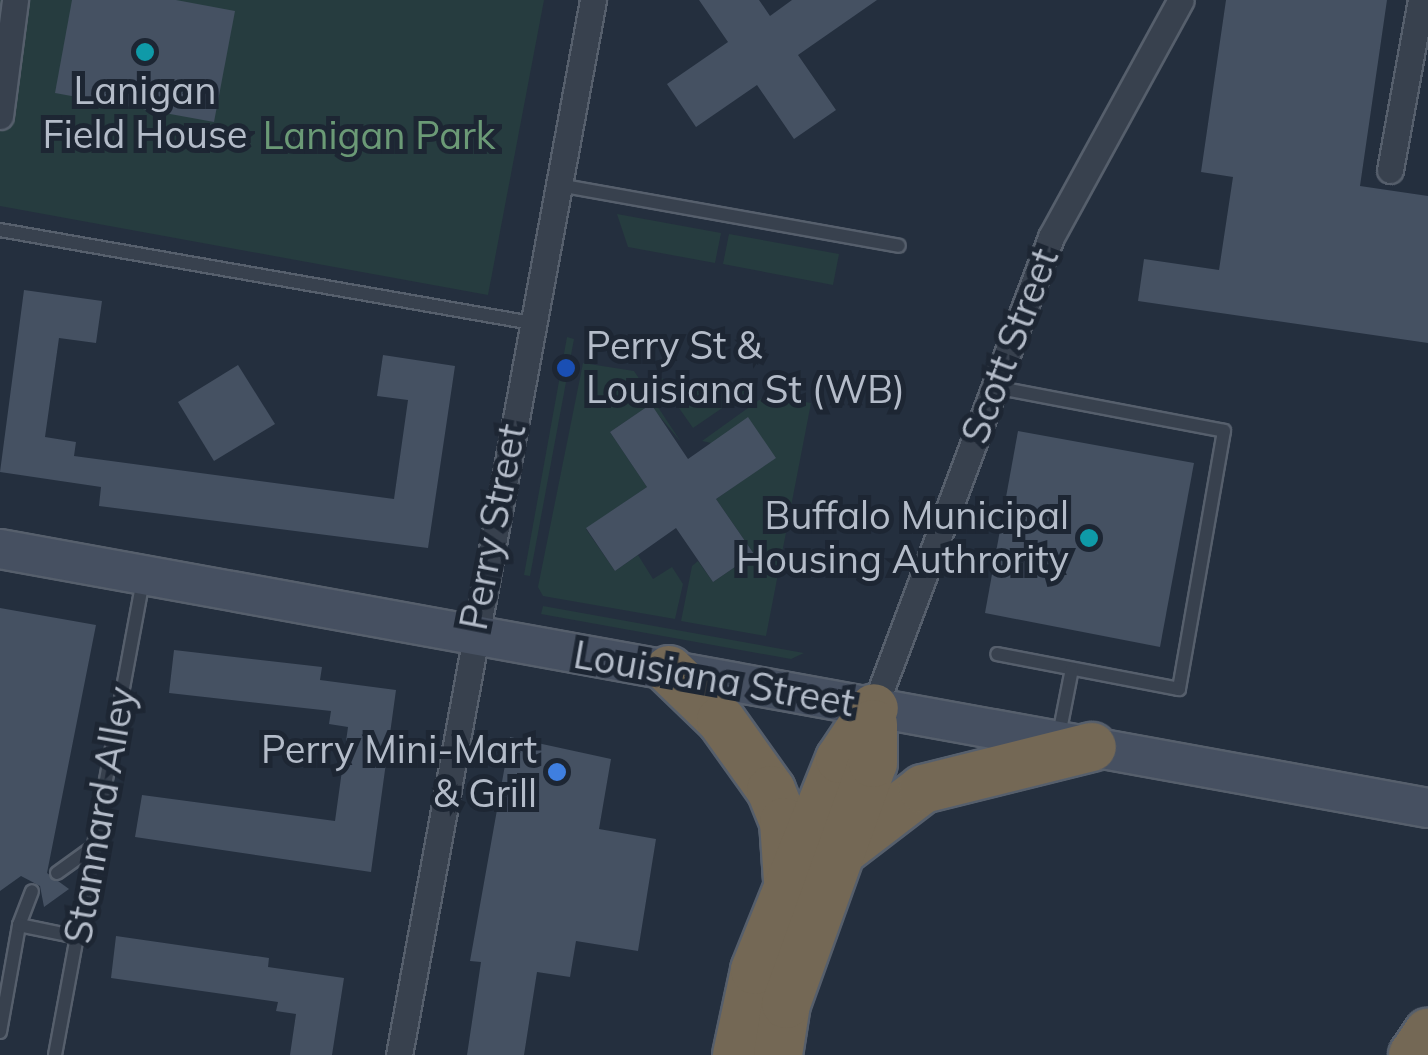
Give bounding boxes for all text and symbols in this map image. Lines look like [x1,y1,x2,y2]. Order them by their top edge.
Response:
marker: Lanigan Field House [134,41,156,63]
place label: Lanigan Field House [42,68,248,157]
park label: Lanigan Park [263,113,495,159]
street label: Scott Street [952,242,1068,450]
place label: Perry St & Louisiana St (WB) [586,323,905,412]
marker: Perry St & Louisiana St (WB) [555,357,577,379]
street label: Perry Street [451,420,535,634]
place label: Buffalo Municipal Housing Authrority [736,493,1069,582]
marker: Buffalo Municipal Housing Authrority [1078,527,1100,549]
street label: Louisiana Street [570,632,858,726]
street label: Stannard Alley [55,683,145,947]
place label: Perry Mini-Mart & Grill [261,727,537,816]
marker: Perry Mini-Mart & Grill [546,761,568,783]

